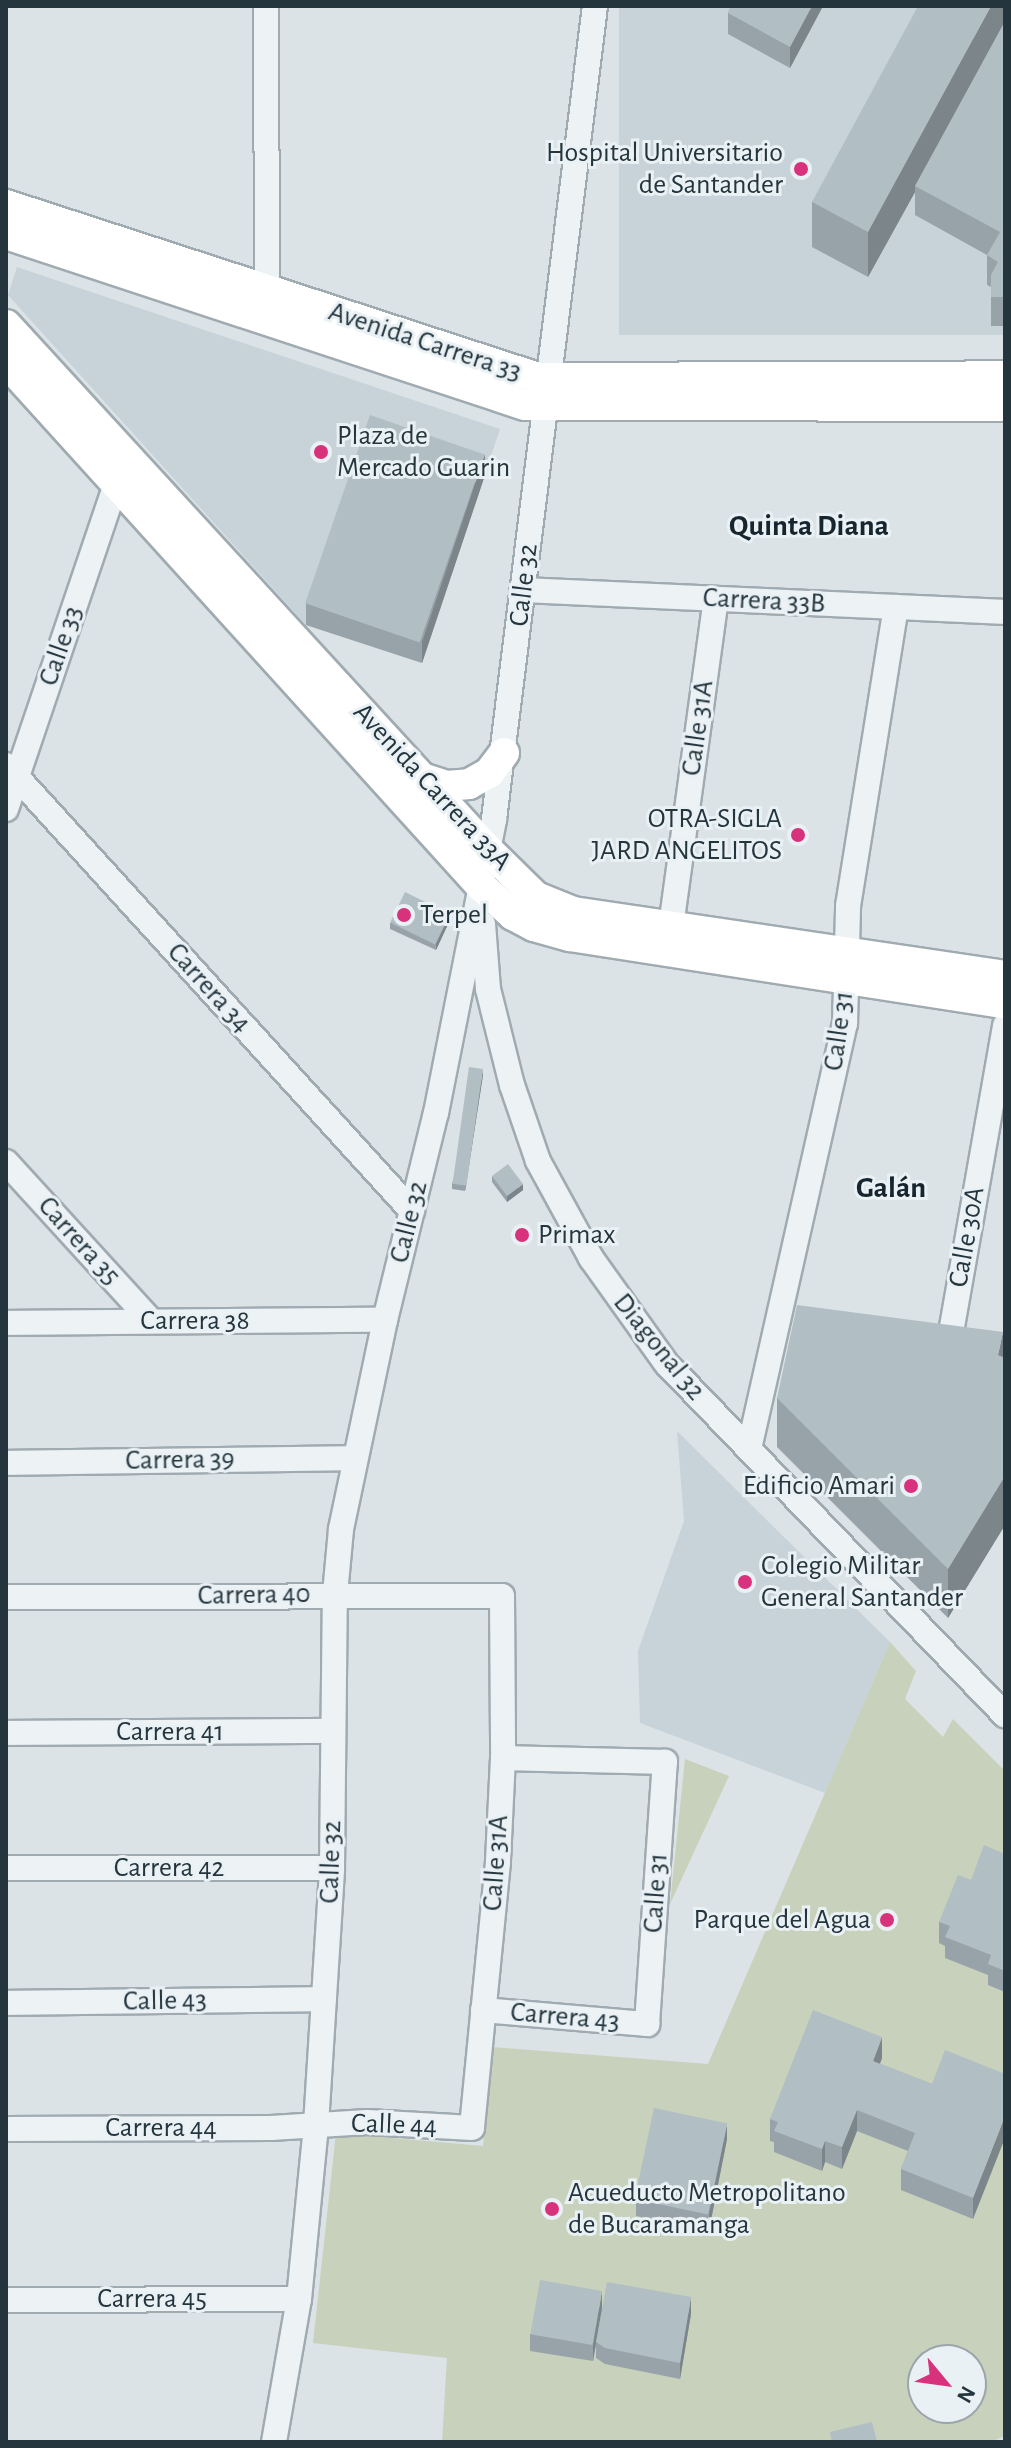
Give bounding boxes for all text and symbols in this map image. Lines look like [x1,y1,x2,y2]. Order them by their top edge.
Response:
place label: Hospital Universitario de Santander [546,136,783,202]
marker: Hospital Universitario de Santander [790,158,812,180]
street label: Avenida Carrera 33 [324,295,526,389]
place label: Plaza de Mercado Guarin [337,419,510,485]
marker: Plaza de Mercado Guarin [312,443,330,461]
district label: Quinta Diana [729,508,889,544]
street label: Calle 32 [502,542,546,628]
street label: Carrera 33B [702,581,826,621]
street label: Calle 33 [32,602,90,690]
street label: Calle 31A [675,678,721,778]
street label: Avenida Carrera 33A [346,696,518,878]
place label: OTRA-SIGLA JARD ANGELITOS [591,802,782,868]
marker: OTRA-SIGLA JARD ANGELITOS [789,826,807,844]
place label: Terpel [420,898,488,932]
marker: Terpel [395,906,413,924]
street label: Carrera 34 [160,936,258,1040]
street label: Calle 31 [817,989,861,1073]
district label: Galán [856,1170,926,1206]
street label: Calle 32 [383,1178,435,1266]
street label: Calle 30A [942,1184,992,1290]
street label: Carrera 35 [30,1190,128,1292]
place label: Primax [538,1218,616,1252]
marker: Primax [513,1226,531,1244]
street label: Diagonal 32 [606,1287,712,1407]
street label: Carrera 38 [140,1304,250,1338]
street label: Carrera 39 [125,1442,235,1478]
place label: Edificio Amari [743,1469,895,1503]
marker: Edificio Amari [902,1477,920,1495]
place label: Colegio Militar General Santander [761,1549,963,1615]
marker: Colegio Militar General Santander [736,1573,754,1591]
street label: Carrera 40 [197,1577,311,1613]
street label: Carrera 41 [116,1715,224,1749]
street label: Calle 31A [476,1814,516,1912]
street label: Calle 32 [313,1820,349,1904]
street label: Carrera 42 [114,1851,224,1885]
street label: Calle 31 [636,1852,676,1934]
place label: Parque del Agua [693,1903,871,1937]
marker: Parque del Agua [878,1911,896,1929]
street label: Calle 43 [123,1983,207,2019]
street label: Carrera 43 [509,1995,621,2039]
street label: Calle 44 [351,2107,437,2143]
street label: Carrera 44 [105,2111,217,2145]
place label: Acueducto Metropolitano de Bucaramanga [568,2176,846,2242]
marker: Acueducto Metropolitano de Bucaramanga [543,2200,561,2218]
street label: Carrera 45 [97,2282,207,2316]
north arrow [907,2344,987,2424]
text: N [953,2383,980,2407]

